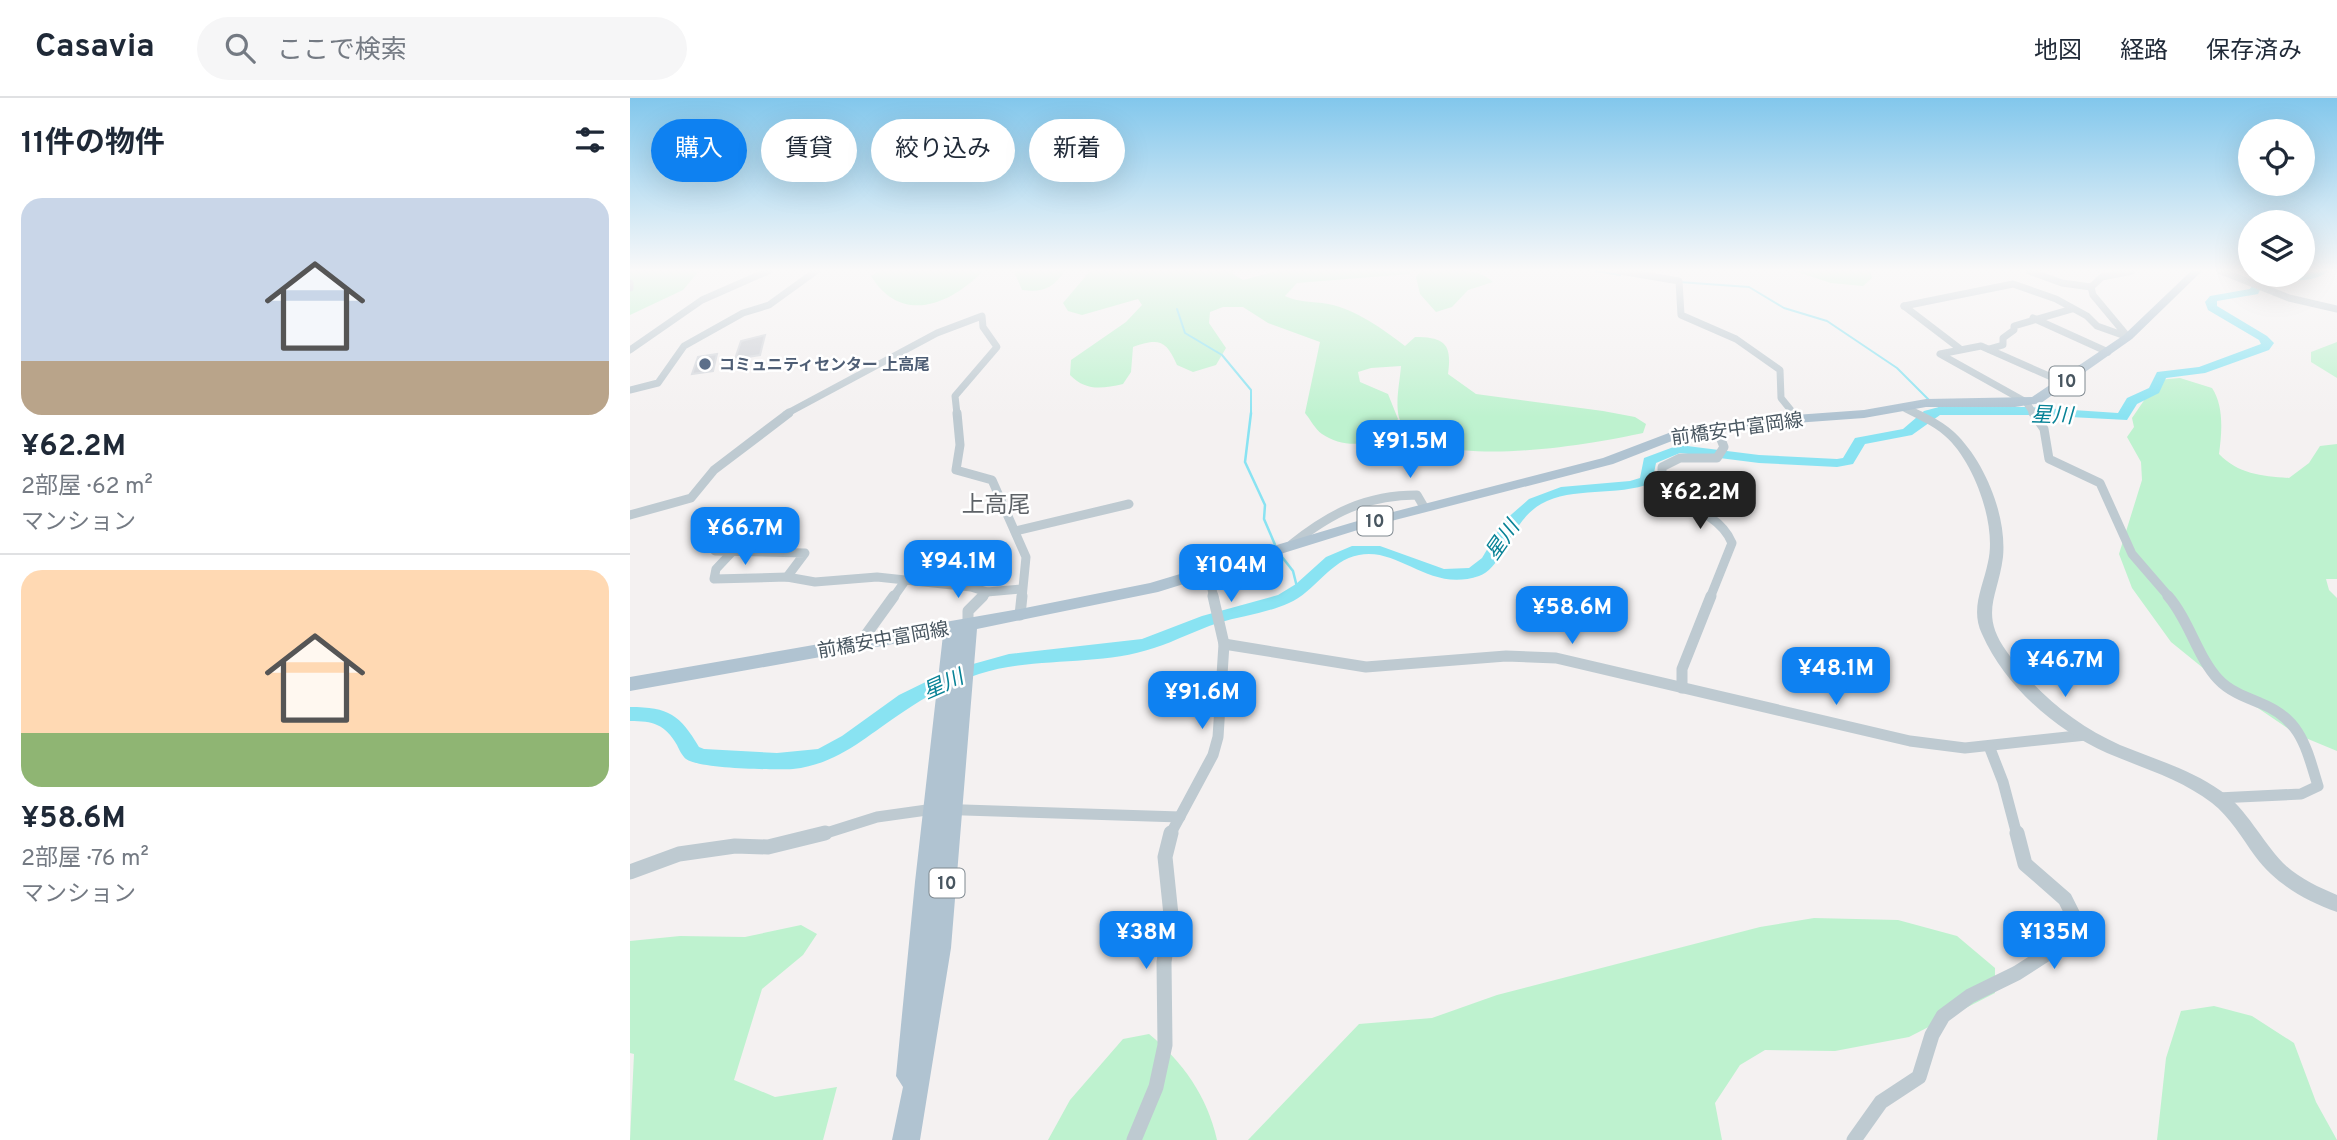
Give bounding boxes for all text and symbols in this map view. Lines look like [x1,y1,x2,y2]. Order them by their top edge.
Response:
search box [197,17,687,80]
text: Casavia [35,27,155,69]
icon: search [221,29,259,67]
text: ここで検索 [277,35,407,68]
text: 地図 [2034,37,2082,67]
text: 経路 [2120,37,2168,67]
text: 保存済み [2206,37,2302,67]
chip: 購入 [651,119,747,182]
chip: 賃貸 [761,119,857,182]
chip: 絞り込み [871,119,1015,182]
chip: 新着 [1029,119,1125,182]
map controls [2238,119,2315,287]
button: locate [2238,119,2315,196]
icon: filters [571,121,609,159]
text: 11件の物件 [21,126,165,163]
button: layers [2238,210,2315,287]
icon: home [252,243,378,369]
marker: コミュニティセンター 上高尾 [697,356,713,372]
place label: コミュニティセンター 上高尾 [719,356,930,376]
road number: 10 [2050,366,2084,396]
water label: 星川 [2030,402,2075,431]
street label: 前橋安中富岡線 [1670,409,1805,451]
pin: ¥91.5M [1353,420,1467,480]
text: ¥91.5M [1372,428,1448,457]
text: ¥62.2M [21,429,126,466]
pin: ¥62.2M [1643,472,1757,531]
text: 2部屋 · 62 m² [21,473,153,502]
text: ¥62.2M [1660,479,1740,508]
district label: 上高尾 [962,492,1031,521]
road number: 10 [1358,506,1392,536]
pin: ¥66.7M [688,508,802,567]
text: マンション [21,509,136,538]
water label: 星川 [1480,514,1527,566]
text: ¥66.7M [707,515,783,544]
pin: ¥94.1M [901,540,1015,600]
pin: ¥104M [1182,545,1280,604]
text: ¥94.1M [920,548,996,577]
text: ¥104M [1195,552,1267,581]
pin: ¥58.6M [1515,587,1629,646]
text: ¥58.6M [1532,594,1612,623]
icon: home [252,615,378,741]
street label: 前橋安中富岡線 [816,618,951,664]
pin: ¥46.7M [2008,640,2122,699]
text: ¥46.7M [2026,647,2104,676]
pin: ¥48.1M [1779,648,1893,707]
text: ¥48.1M [1798,655,1874,684]
water label: 星川 [919,664,970,706]
pin: ¥91.6M [1145,672,1259,731]
text: ¥91.6M [1164,679,1240,708]
text: ¥58.6M [21,801,126,838]
text: 2部屋 · 76 m² [21,845,149,874]
road number: 10 [930,868,964,898]
text: マンション [21,881,136,910]
pin: ¥38M [1105,912,1187,971]
pin: ¥135M [2005,912,2103,971]
text: ¥38M [1116,919,1176,948]
text: ¥135M [2019,919,2089,948]

